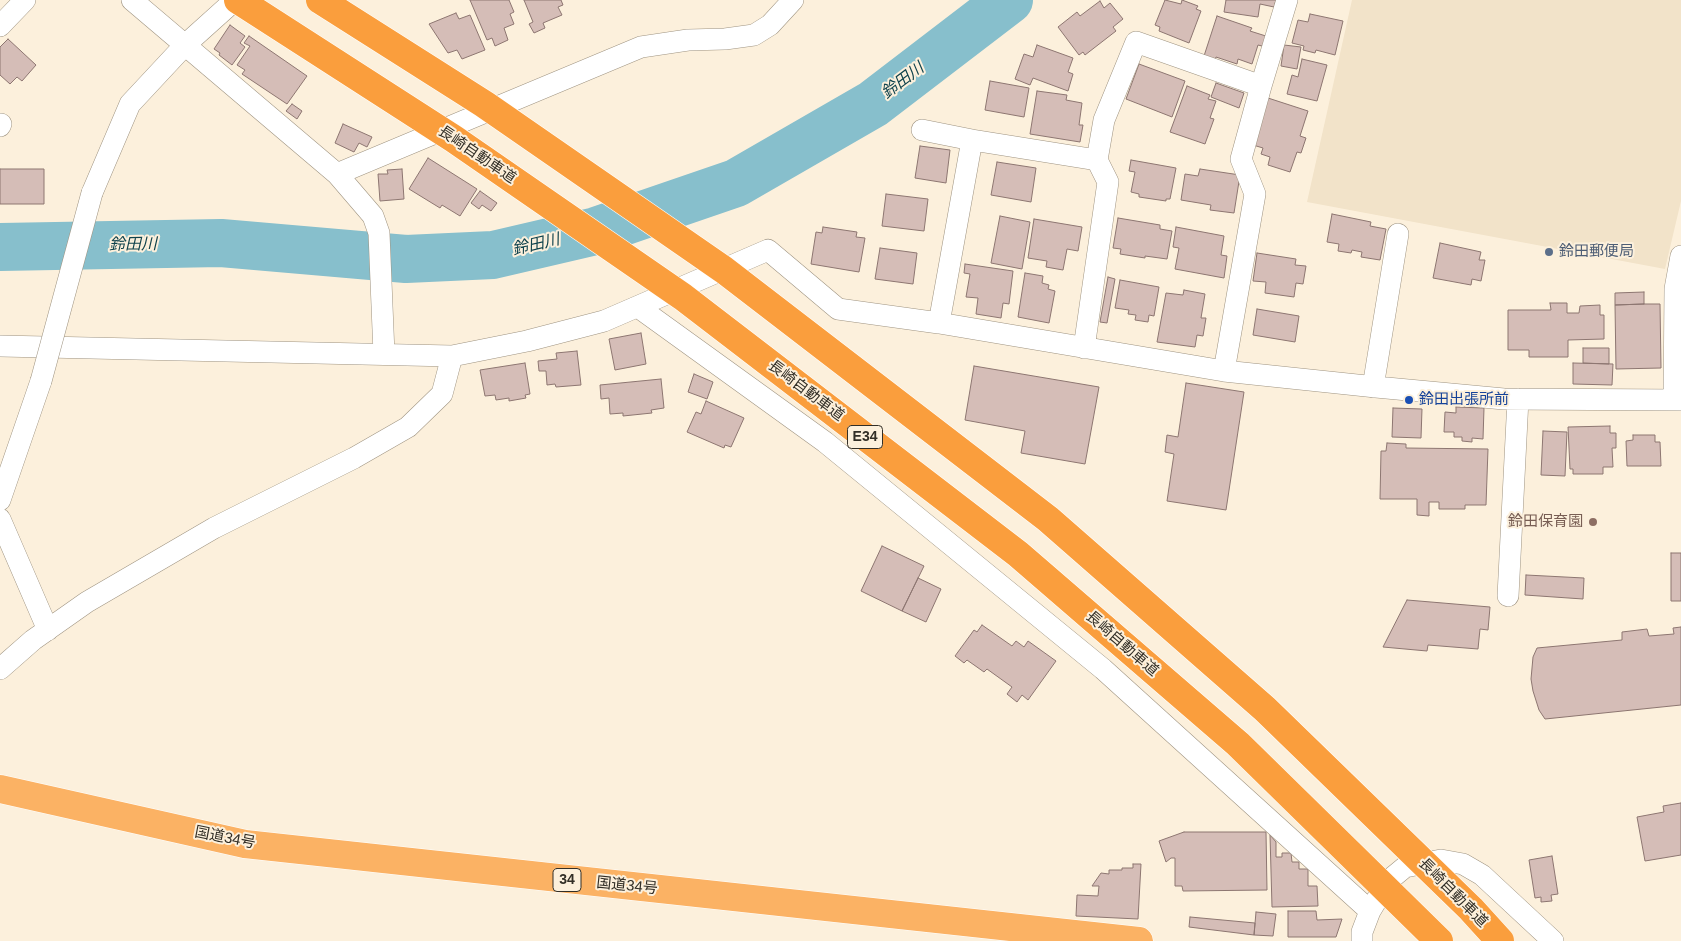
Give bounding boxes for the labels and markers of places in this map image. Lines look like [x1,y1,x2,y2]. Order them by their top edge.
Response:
place label: 鈴田郵便局 [1559,243,1634,261]
marker: 鈴田郵便局 [1543,246,1555,258]
place label: 鈴田出張所前 [1419,391,1509,409]
marker: 鈴田出張所前 [1403,394,1415,406]
place label: 鈴田保育園 [1508,513,1583,531]
marker: 鈴田保育園 [1587,516,1599,528]

